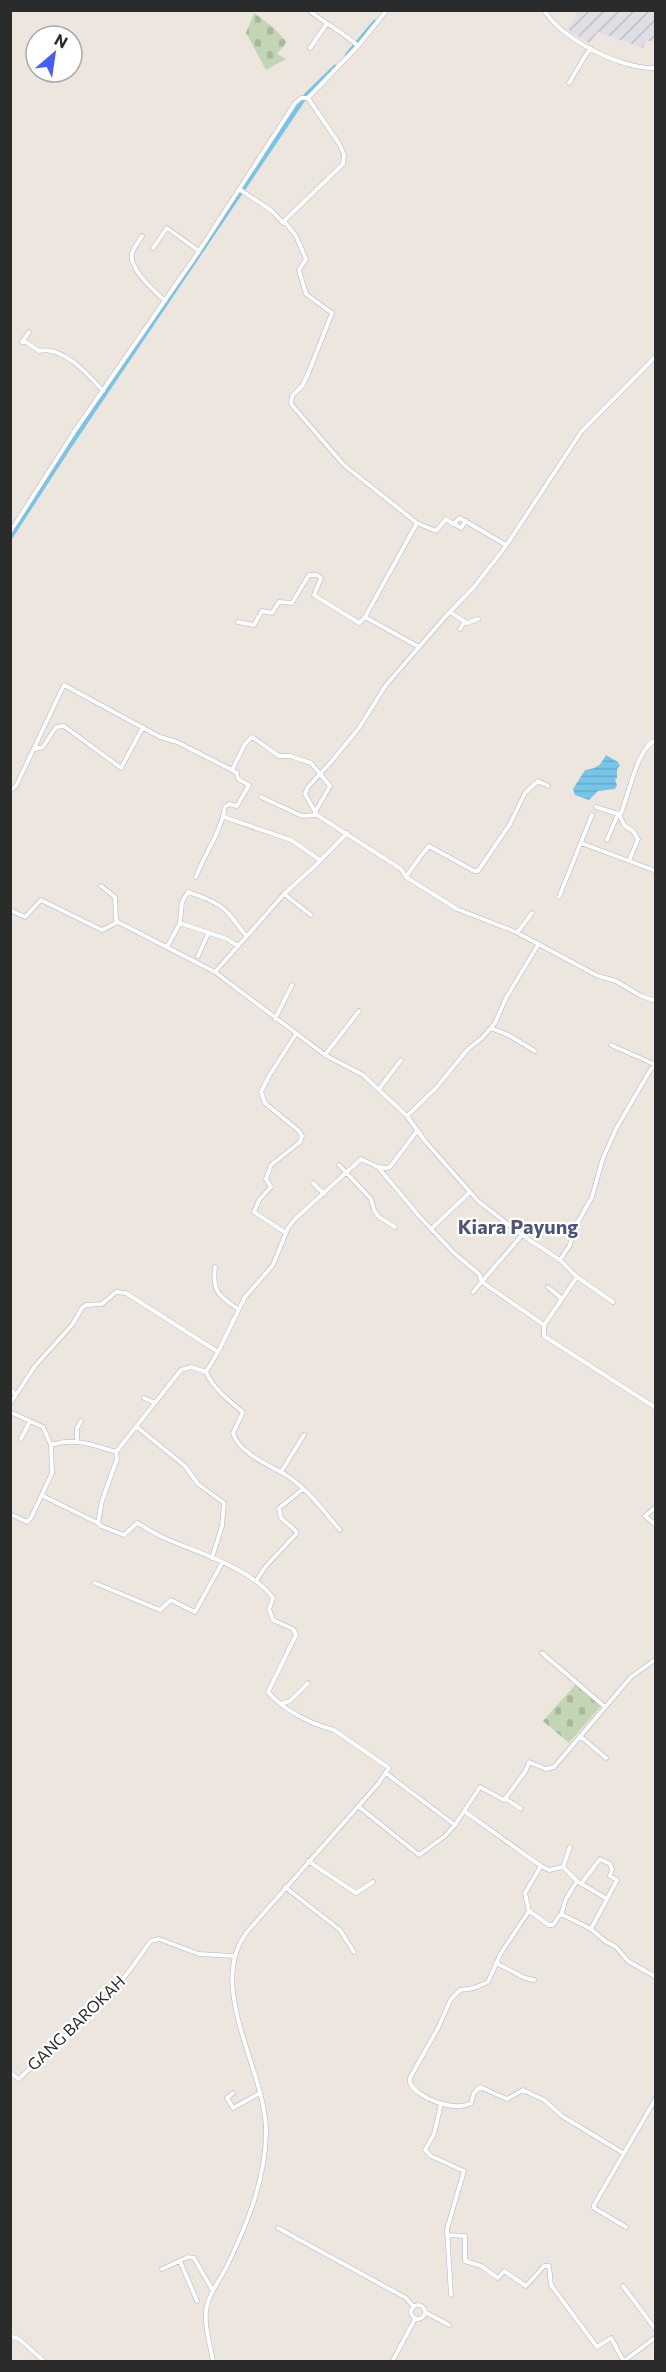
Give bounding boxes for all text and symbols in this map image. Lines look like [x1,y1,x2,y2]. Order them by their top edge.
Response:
north arrow [24,24,84,84]
text: N [52,29,71,52]
district label: Kiara Payung [458,1214,578,1238]
street label: GANG BAROKAH [23,1971,128,2074]

